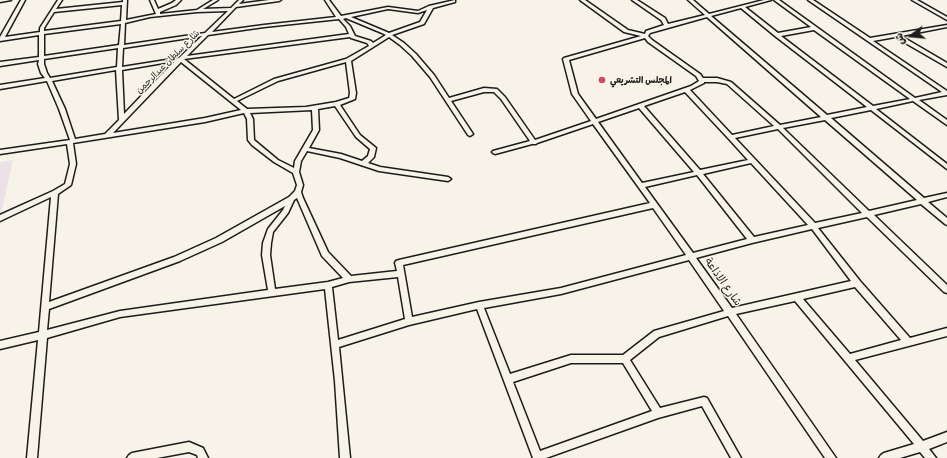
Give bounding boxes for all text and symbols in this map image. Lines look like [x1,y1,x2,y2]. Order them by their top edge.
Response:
north arrow [891,16,931,56]
street label: شارع سلطان عبدالرحمن [134,28,202,96]
text: ش [891,32,908,47]
marker: المجلس التشريعي [597,75,607,85]
place label: المجلس التشريعي [610,75,672,85]
street label: شارع الاذاعة [702,255,744,309]

